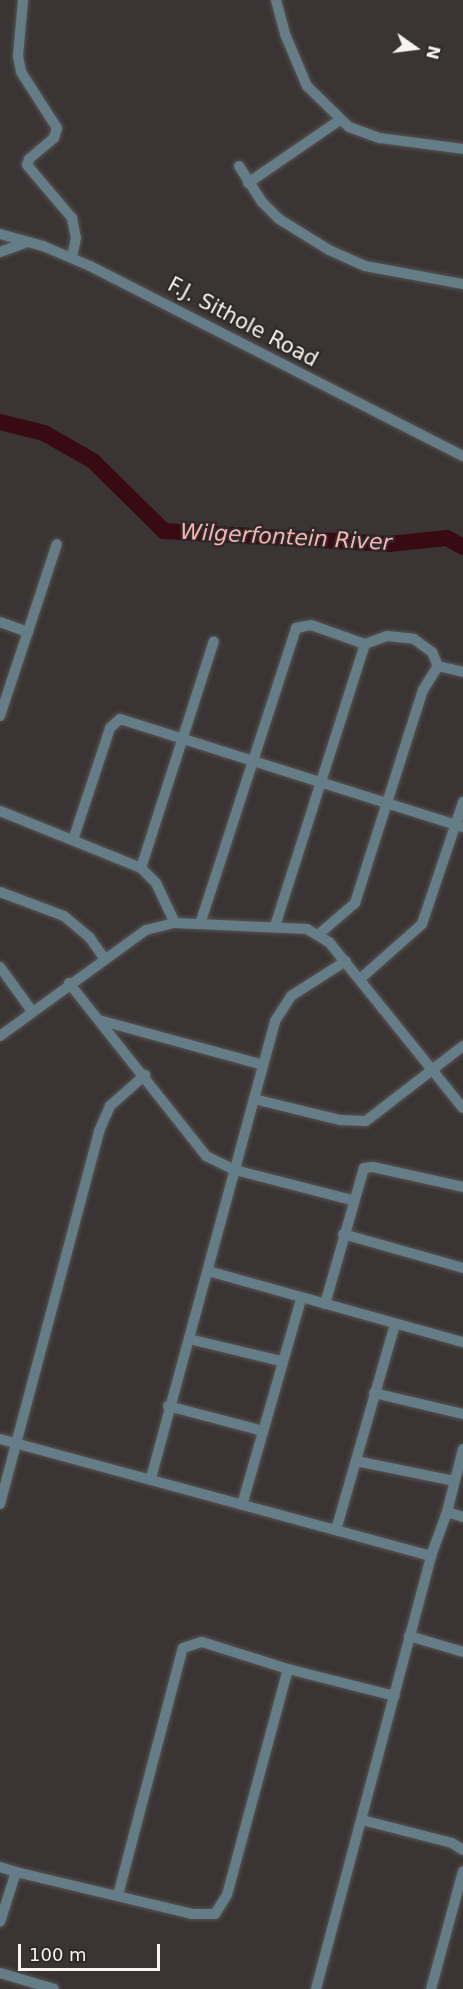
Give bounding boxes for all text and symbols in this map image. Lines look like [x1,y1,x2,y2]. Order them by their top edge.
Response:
north arrow [385,18,445,78]
text: N [422,44,444,61]
street label: F.J. Sithole Road [164,272,322,372]
water label: Wilgerfontein River [180,518,392,556]
scale bar [21,1932,164,1970]
text: 100 m [29,1944,87,1965]

